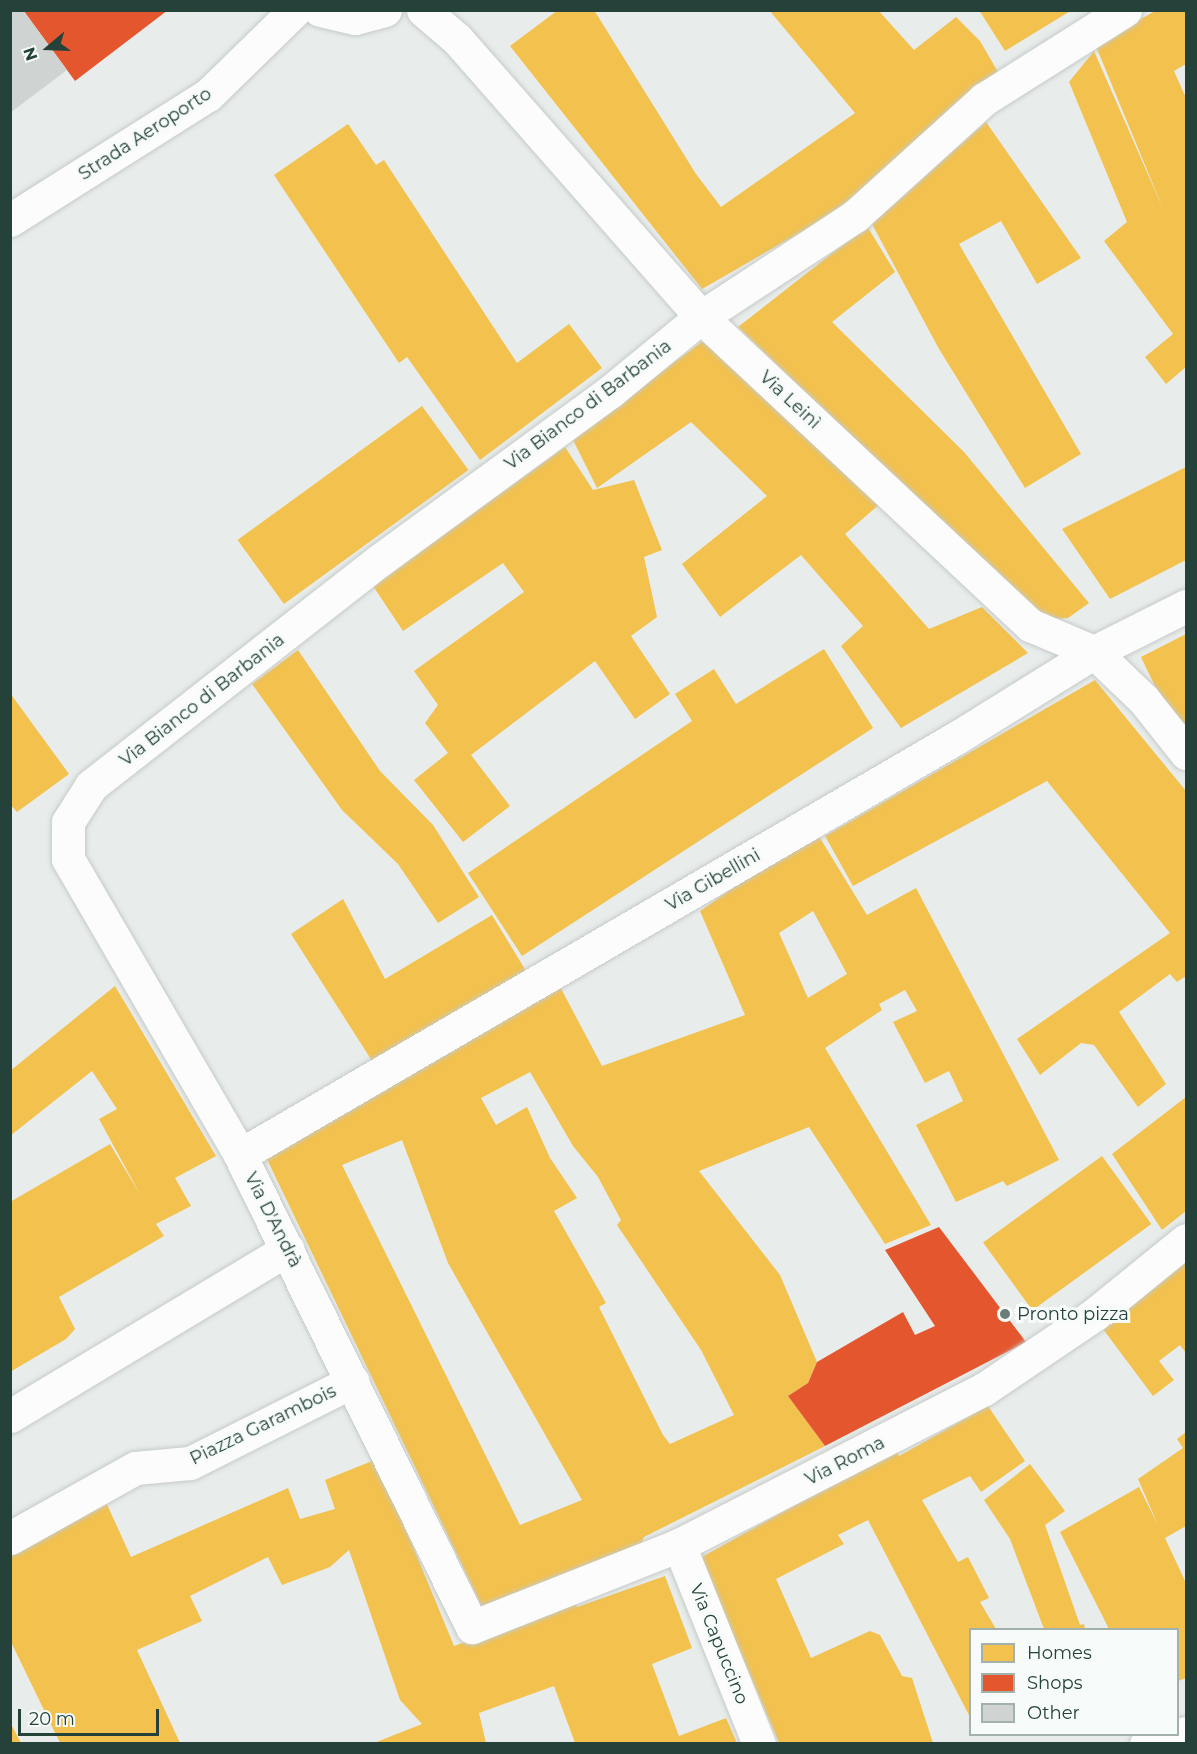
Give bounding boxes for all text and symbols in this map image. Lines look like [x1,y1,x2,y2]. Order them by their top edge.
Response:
north arrow [18,18,78,78]
text: N [19,45,42,63]
street label: Strada Aeroporto [74,83,216,185]
street label: Via Bianco di Barbania [500,335,676,475]
street label: Via Leinì [755,366,825,434]
street label: Via Bianco di Barbania [115,629,289,771]
street label: Via Gibellini [662,844,764,916]
street label: Via D'Andrà [240,1169,306,1271]
place label: Pronto pizza [1017,1303,1129,1325]
marker: Pronto pizza [998,1307,1012,1321]
street label: Piazza Garambois [186,1380,340,1470]
street label: Via Roma [802,1432,888,1490]
street label: Via Capuccino [685,1581,753,1707]
legend [969,1628,1179,1736]
text: Homes [1027,1642,1092,1664]
text: Shops [1027,1672,1083,1694]
scale bar [21,1697,162,1735]
text: Other [1027,1702,1080,1724]
text: 20 m [29,1708,75,1730]

